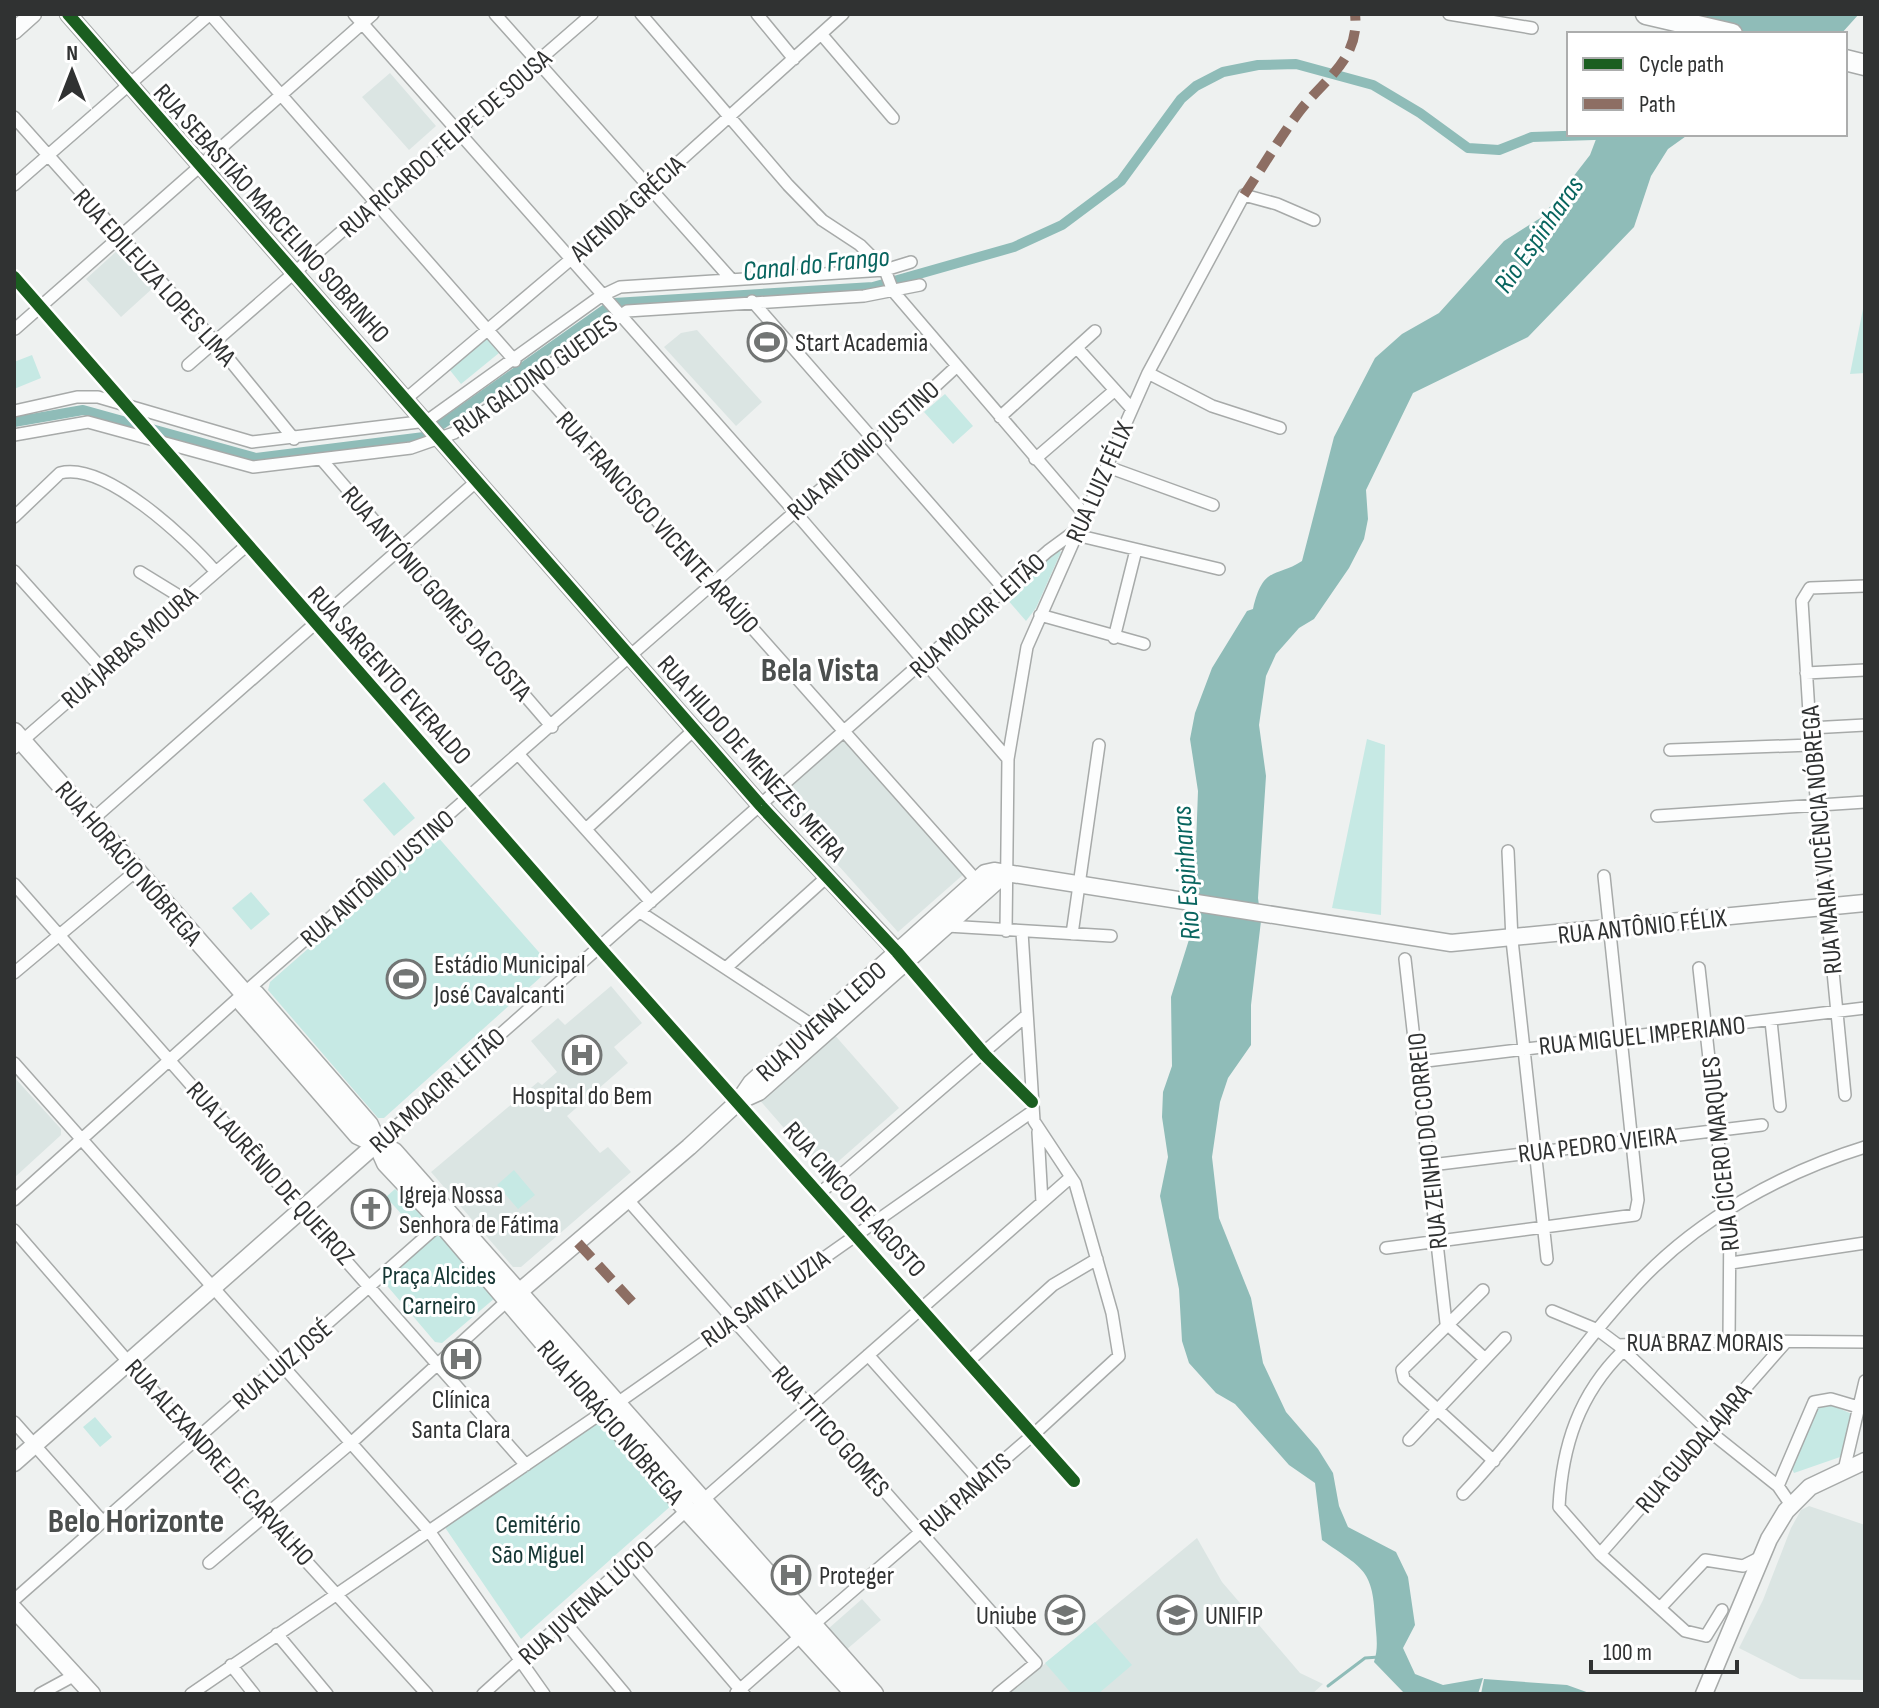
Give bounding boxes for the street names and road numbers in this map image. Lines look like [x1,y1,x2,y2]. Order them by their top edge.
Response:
street label: RUA RICARDO FELIPE DE SOUSA [334,43,559,245]
street label: RUA SEBASTIÃO MARCELINO SOBRINHO [146,78,395,350]
street label: AVENIDA GRÉCIA [564,149,692,269]
street label: RUA EDILEUZA LOPES LIMA [66,183,242,374]
street label: RUA GALDINO GUEDES [448,308,624,444]
street label: RUA ANTÔNIO JUSTINO [782,375,946,527]
street label: RUA FRANCISCO VICENTE ARAÚJO [549,406,765,640]
street label: RUA LUIZ FÉLIX [1060,417,1141,548]
street label: RUA ANTÓNIO GOMES DA COSTA [334,480,538,708]
street label: RUA MOACIR LEITÃO [904,547,1052,685]
street label: RUA JARBAS MOURA [56,580,205,716]
street label: RUA SARGENTO EVERALDO [301,580,477,772]
street label: RUA HILDO DE MENEZES MEIRA [650,650,852,869]
street label: RUA MARIA VICÊNCIA NÓBREGA [1795,703,1850,976]
street label: RUA HORÁCIO NÓBREGA [48,775,208,953]
street label: RUA ANTÔNIO JUSTINO [295,804,461,954]
street label: RUA ANTÔNIO FÉLIX [1556,903,1728,952]
street label: RUA JUVENAL LEDO [751,956,894,1089]
street label: RUA MIGUEL IMPERIANO [1537,1010,1747,1063]
street label: RUA MOACIR LEITÃO [364,1022,512,1160]
street label: RUA ZEINHO DO CORREIO [1402,1031,1455,1251]
street label: RUA CÍCERO MARQUES [1696,1055,1747,1253]
street label: RUA LAURÊNIO DE QUEIROZ [179,1076,361,1272]
street label: RUA CINCO DE AGOSTO [776,1116,932,1284]
street label: RUA PEDRO VIEIRA [1516,1120,1679,1171]
street label: RUA SANTA LUZIA [696,1243,837,1355]
street label: RUA LUIZ JOSÉ [227,1313,339,1417]
street label: RUA BRAZ MORAIS [1626,1328,1784,1359]
street label: RUA HORÁCIO NÓBREGA [530,1334,690,1512]
street label: RUA ALEXANDRE DE CARVALHO [118,1353,320,1573]
street label: RUA TITICO GOMES [764,1360,895,1504]
street label: RUA GUADALAJARA [1630,1377,1759,1520]
street label: RUA PANATIS [914,1447,1018,1543]
street label: RUA JUVENAL LÚCIO [513,1534,661,1672]

